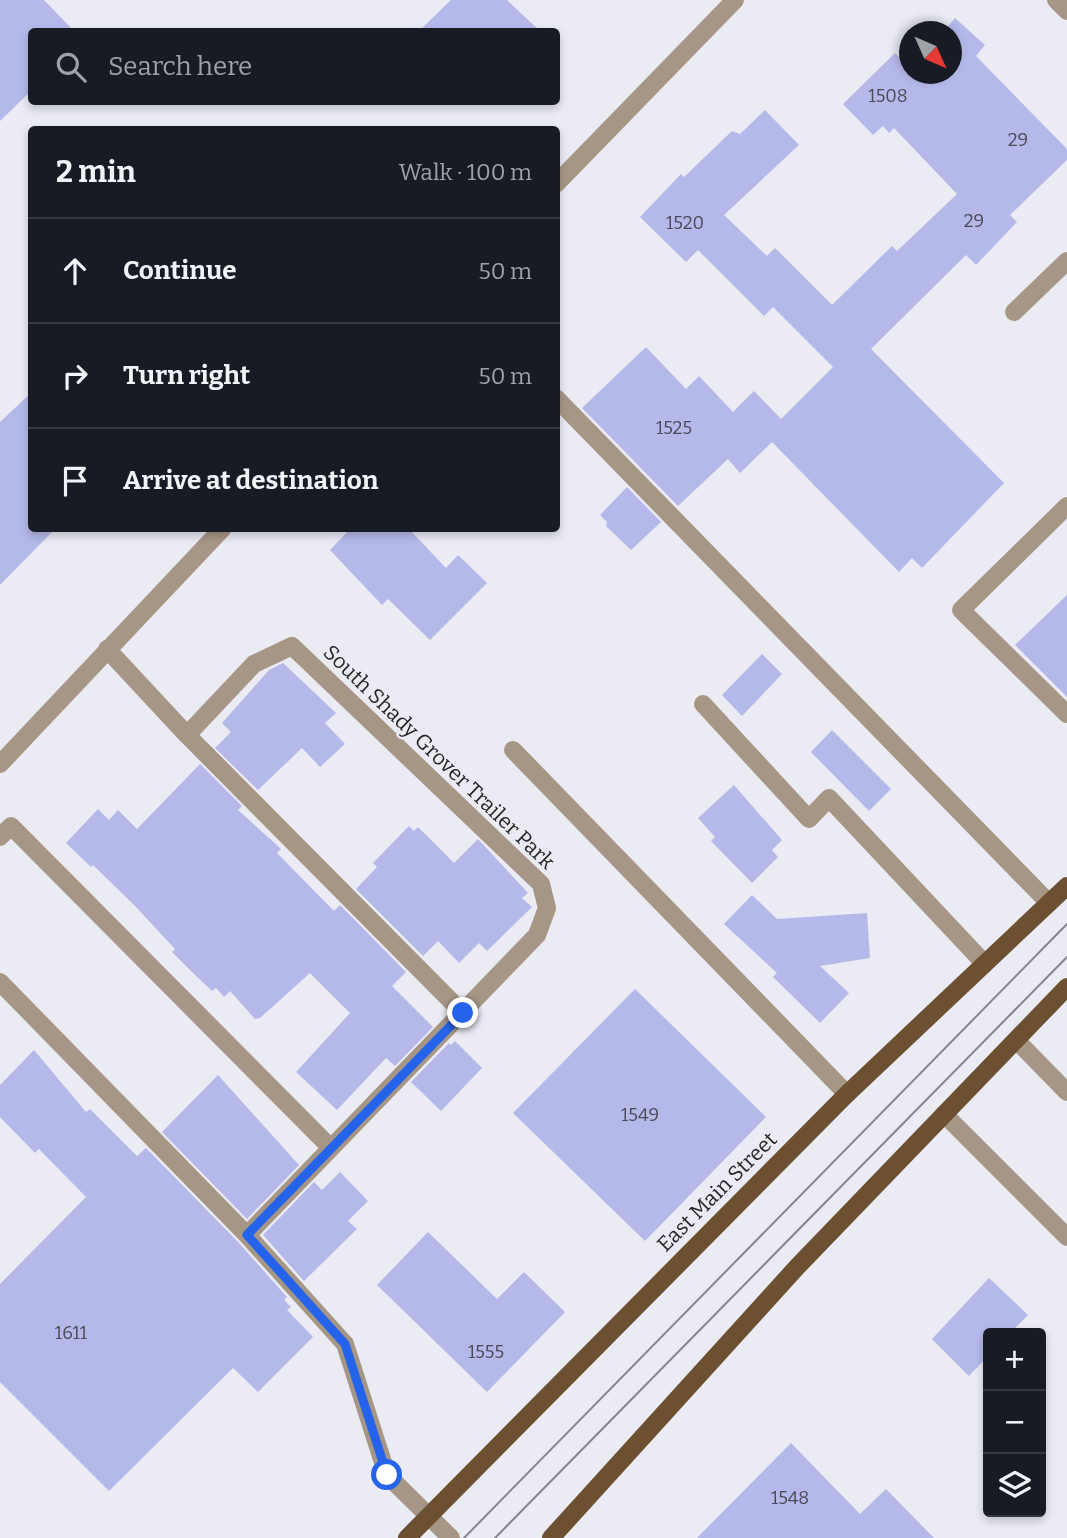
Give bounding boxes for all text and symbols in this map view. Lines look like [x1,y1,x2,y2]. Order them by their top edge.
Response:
north arrow [899,21,962,84]
search box [28,28,560,105]
icon: search [52,48,90,86]
text: Search here [108,51,252,82]
house number: 1508 [868,85,908,107]
house number: 29 [1008,129,1028,151]
text: 2 min [56,154,136,190]
text: Walk · 100 m [399,158,532,186]
house number: 29 [964,210,984,232]
house number: 1520 [666,212,704,234]
icon: ahead [56,252,94,290]
text: Continue [123,255,237,286]
text: 50 m [478,257,532,285]
icon: right [56,357,94,395]
text: Turn right [123,360,250,391]
text: 50 m [478,362,532,390]
house number: 1525 [656,417,692,439]
icon: arrive [56,462,94,500]
text: Arrive at destination [123,465,378,496]
street label: South Shady Grover Trailer Park [318,639,560,875]
route end [447,997,478,1028]
house number: 1549 [621,1104,659,1126]
street label: East Main Street [652,1126,783,1257]
house number: 1611 [55,1322,88,1344]
map controls [983,1328,1046,1517]
button: + [983,1328,1046,1391]
house number: 1555 [468,1341,504,1363]
button: − [983,1391,1046,1454]
button: layers [983,1454,1046,1517]
route start [371,1459,402,1490]
house number: 1548 [771,1487,809,1509]

